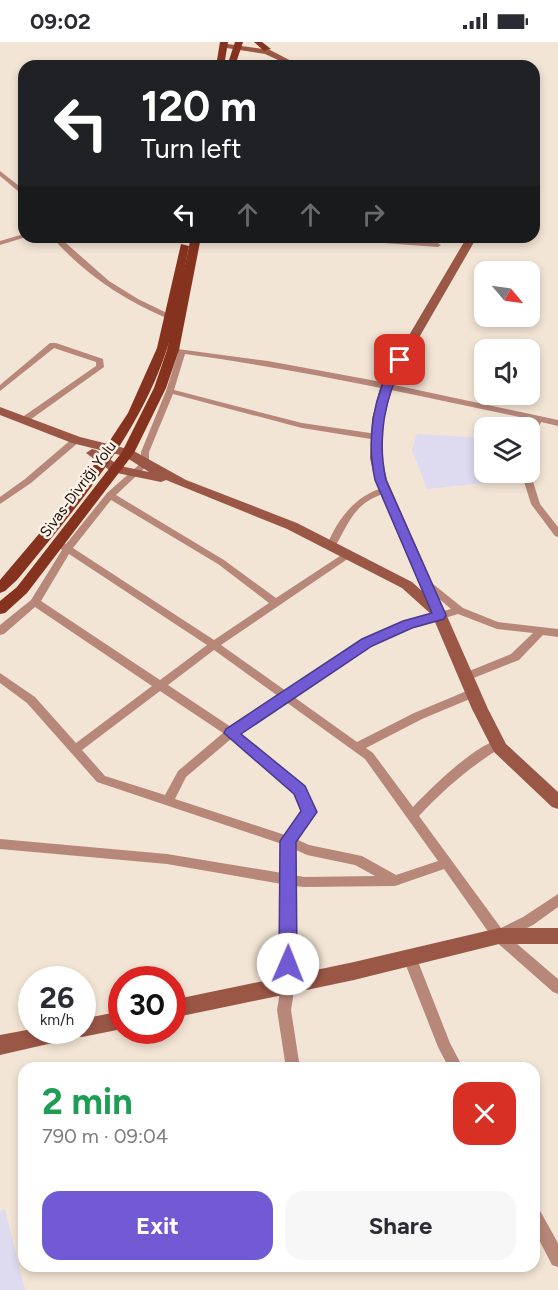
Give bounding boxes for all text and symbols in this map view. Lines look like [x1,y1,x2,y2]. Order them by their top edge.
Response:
text: 09:02 [30,8,91,35]
text: 120 m [141,81,257,132]
icon: left [42,84,120,162]
text: Turn left [141,132,241,165]
icon: left [168,198,201,231]
icon: ahead [231,198,264,231]
icon: ahead [294,198,327,231]
icon: right [357,198,390,231]
north arrow [474,261,540,327]
map controls [474,261,540,483]
pin [374,334,425,385]
button: sound [474,339,540,405]
icon: arrive [383,343,416,376]
button: layers [474,417,540,483]
street label: Sivas-Divriği Yolu [36,437,120,541]
position arrow [256,932,320,996]
speed limit sign: 30 [108,966,186,1044]
text: 26 [40,979,74,1016]
text: km/h [40,1011,74,1029]
text: 2 min [42,1080,133,1123]
button: close [453,1082,516,1145]
text: 790 m · 09:04 [42,1124,168,1148]
button: Exit [42,1191,273,1260]
button: Share [285,1191,516,1260]

